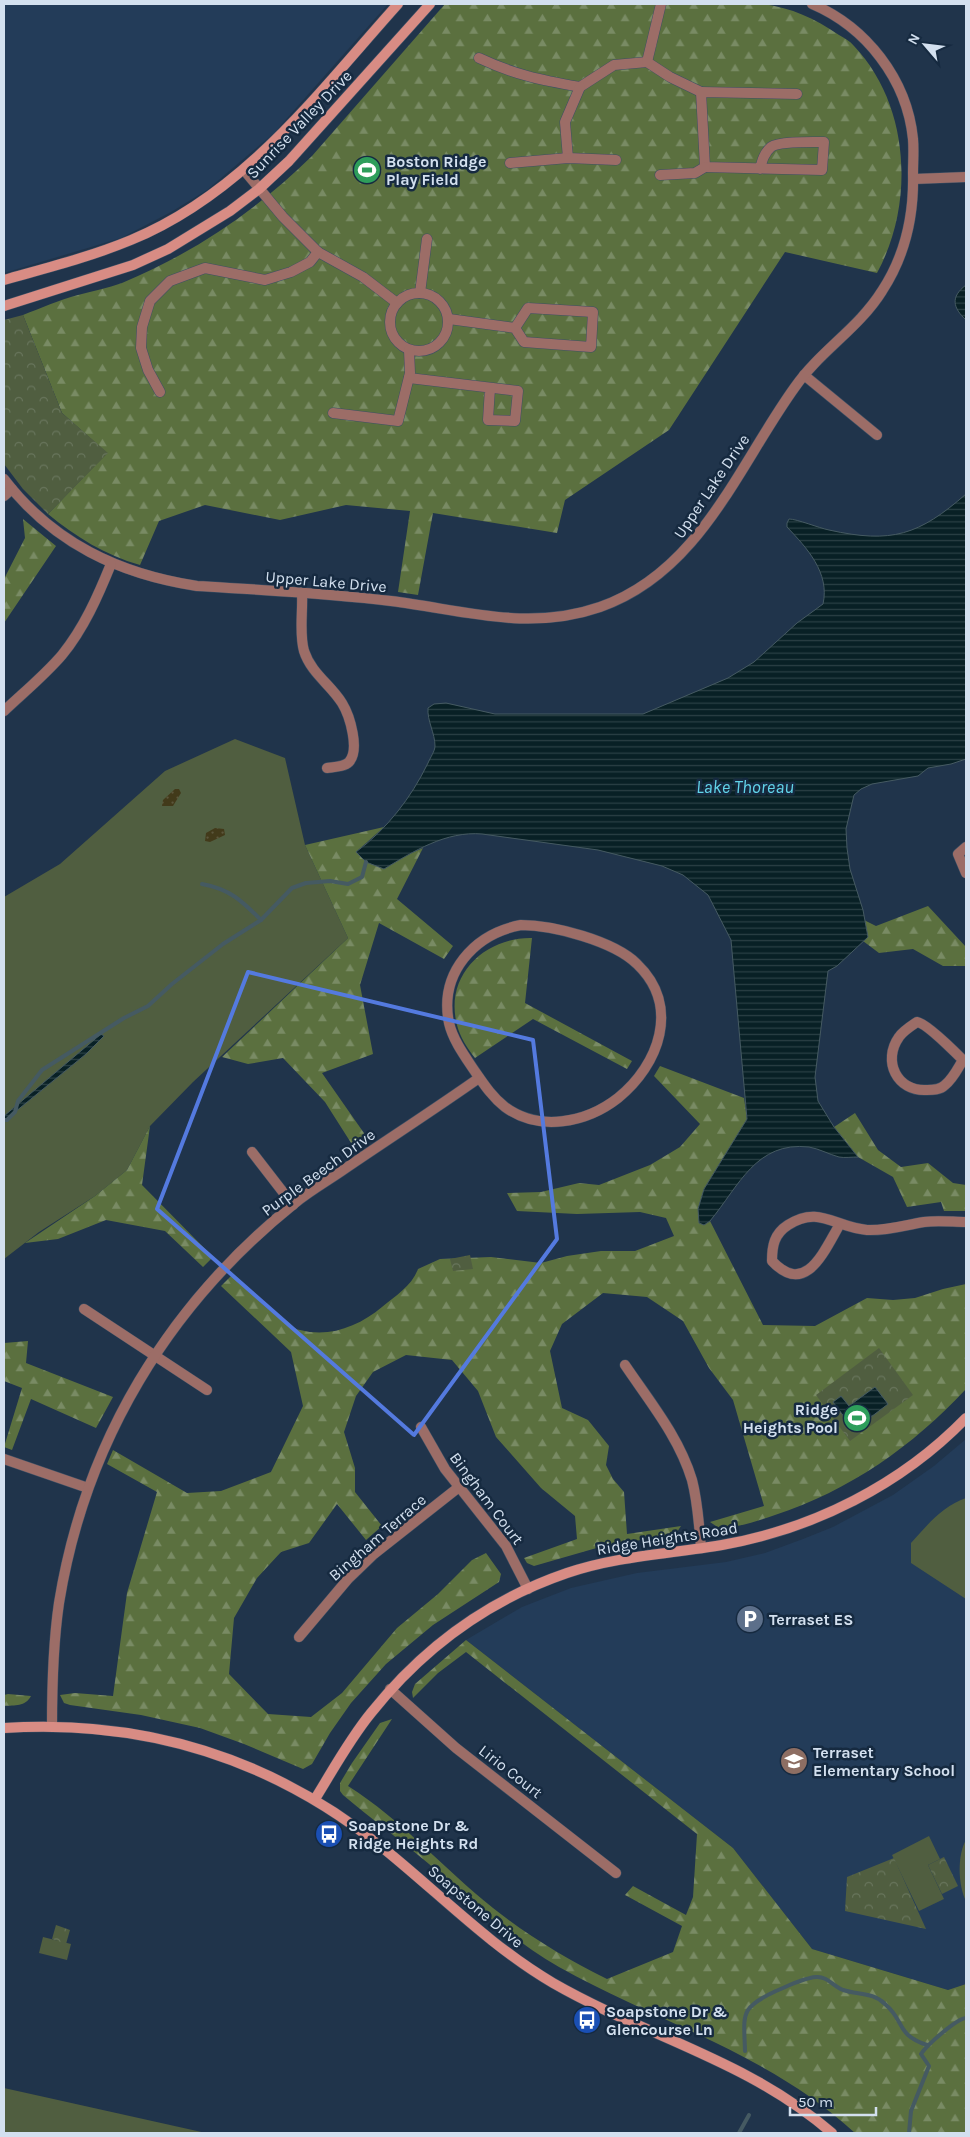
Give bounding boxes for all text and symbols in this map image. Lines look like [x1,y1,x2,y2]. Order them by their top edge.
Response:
north arrow [900,20,950,70]
text: N [904,31,924,48]
street label: Sunrise Valley Drive [243,66,356,182]
place label: Boston Ridge Play Field [386,152,486,189]
sports icon: Boston Ridge Play Field [352,155,382,185]
street label: Upper Lake Drive [670,431,753,542]
street label: Upper Lake Drive [265,567,387,596]
water label: Lake Thoreau [696,776,794,798]
street label: Purple Beech Drive [258,1125,379,1220]
place label: Ridge Heights Pool [743,1400,838,1437]
sports icon: Ridge Heights Pool [842,1403,872,1433]
street label: Bingham Court [446,1448,527,1548]
street label: Bingham Terrace [325,1490,430,1585]
street label: Ridge Heights Road [595,1518,739,1559]
parking icon: Terraset ES [735,1604,765,1634]
place label: Terraset ES [769,1610,853,1629]
street label: Lirio Court [475,1741,546,1802]
place label: Terraset Elementary School [813,1743,955,1780]
school or university icon: Terraset Elementary School [779,1746,809,1776]
place label: Soapstone Dr & Ridge Heights Rd [348,1816,478,1853]
bus stop icon: Soapstone Dr & Ridge Heights Rd [314,1819,344,1849]
street label: Soapstone Drive [424,1861,527,1952]
place label: Soapstone Dr & Glencourse Ln [606,2002,727,2039]
bus stop icon: Soapstone Dr & Glencourse Ln [572,2005,602,2035]
scale bar [790,2084,876,2116]
text: 50 m [798,2093,833,2111]

